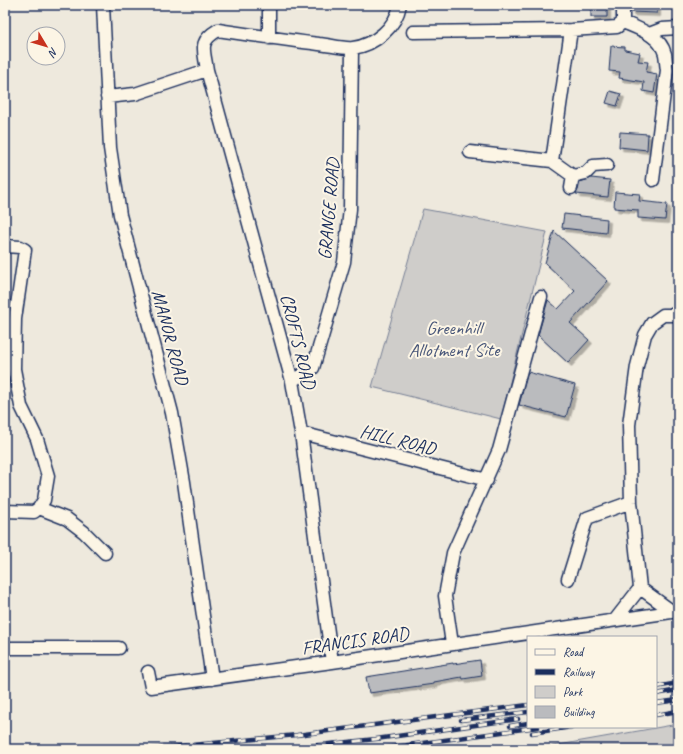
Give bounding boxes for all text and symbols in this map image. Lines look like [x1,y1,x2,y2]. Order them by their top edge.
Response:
north arrow [26,26,66,66]
text: N [45,45,61,61]
street label: GRANGE ROAD [313,155,346,261]
street label: MANOR ROAD [146,287,195,389]
street label: CROFTS ROAD [275,291,322,393]
park label: Greenhill Allotment Site [409,316,501,362]
street label: HILL ROAD [357,419,440,461]
street label: FRANCIS ROAD [300,621,412,660]
legend [527,636,657,728]
text: Road [563,644,585,660]
text: Railway [563,664,595,680]
text: Park [563,684,584,700]
text: Building [563,704,595,720]

